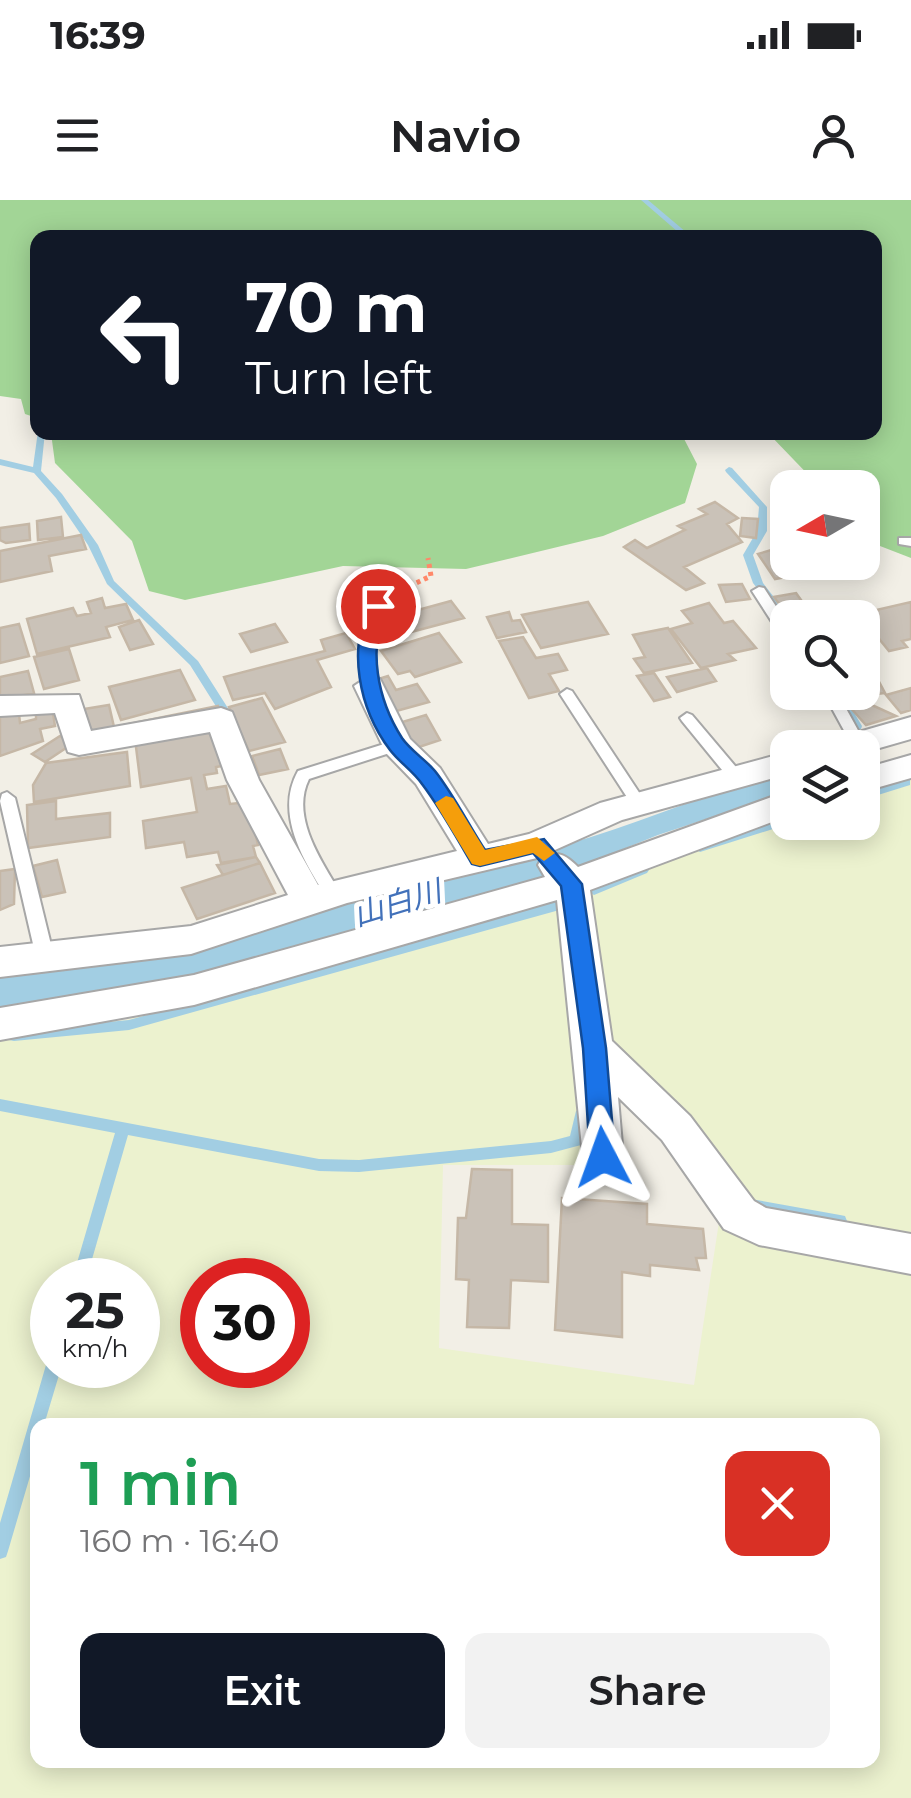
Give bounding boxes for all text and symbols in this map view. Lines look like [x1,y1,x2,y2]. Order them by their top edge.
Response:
text: 16:39 [50,12,146,59]
icon: menu [50,108,105,163]
text: Navio [390,108,521,163]
icon: person [806,108,861,163]
text: 70 m [245,264,428,350]
icon: left [80,270,210,400]
text: Turn left [245,350,433,405]
north arrow [770,470,880,580]
map controls [770,470,880,840]
pin [336,564,421,649]
icon: arrive [351,579,406,634]
button: search [770,600,880,710]
button: layers [770,730,880,840]
water label: 山白川 [349,871,448,934]
position arrow [551,1105,655,1209]
speed limit sign: 30 [180,1258,310,1388]
text: 25 [65,1280,125,1341]
text: km/h [62,1333,128,1363]
text: 1 min [80,1447,241,1520]
button: close [725,1451,830,1556]
text: 160 m · 16:40 [80,1521,280,1560]
button: Exit [80,1633,445,1748]
button: Share [465,1633,830,1748]

